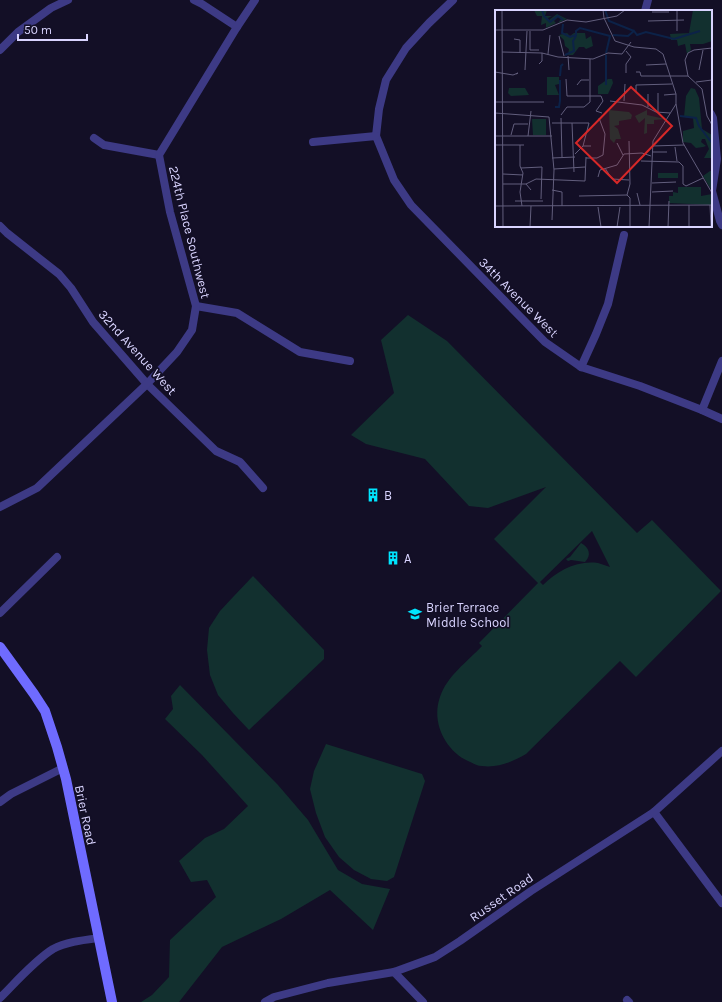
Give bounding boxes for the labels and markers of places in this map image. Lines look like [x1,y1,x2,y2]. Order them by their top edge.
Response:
building icon: B [365,487,381,503]
place label: B [384,488,392,503]
building icon: A [385,550,401,566]
place label: A [404,551,412,566]
place label: Brier Terrace Middle School [426,600,510,630]
school or university icon: Brier Terrace Middle School [407,606,423,622]

